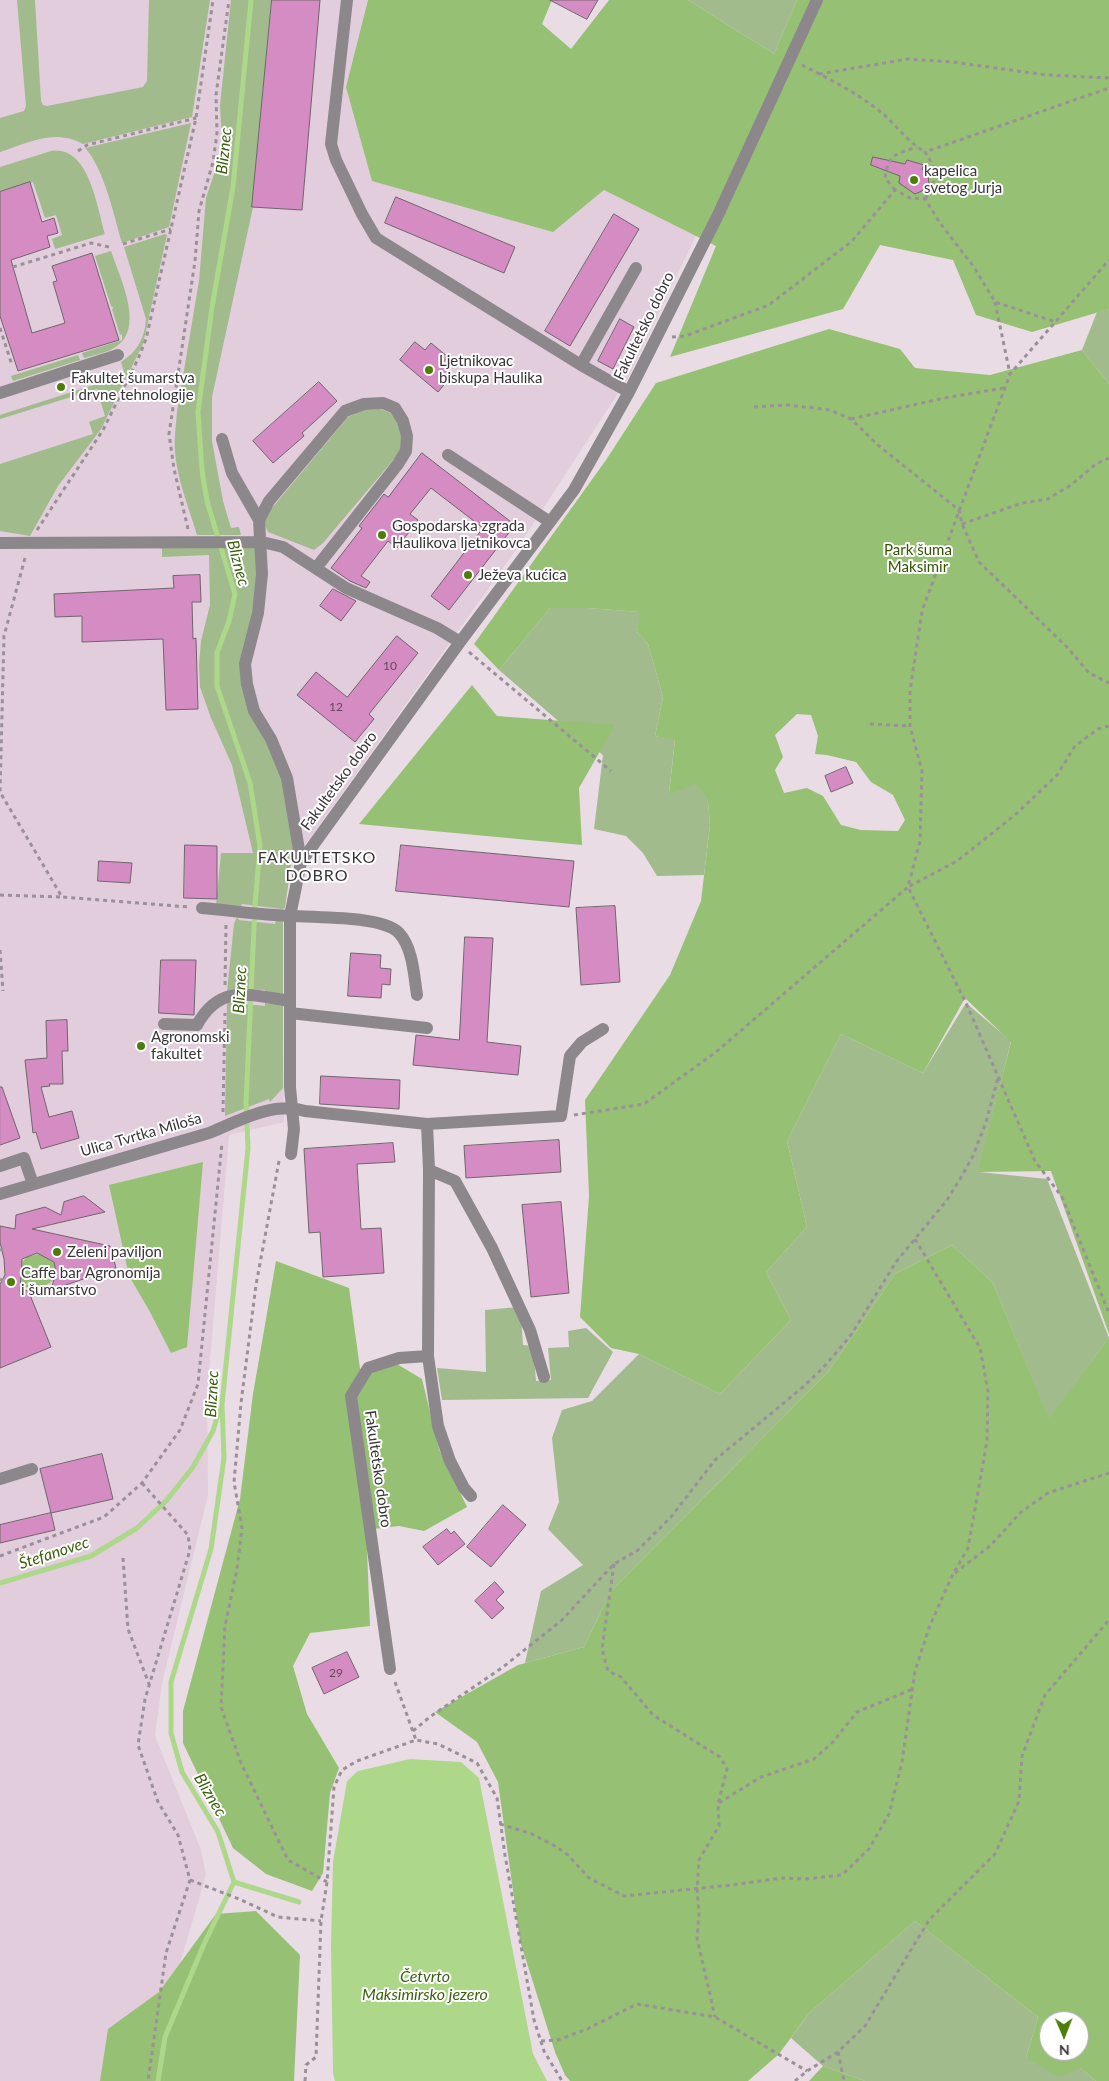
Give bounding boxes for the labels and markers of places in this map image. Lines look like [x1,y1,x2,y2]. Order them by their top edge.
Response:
place label: kapelica svetog Jurja [924,162,1002,197]
marker: kapelica svetog Jurja [908,174,920,186]
place label: Ljetnikovac biskupa Haulika [439,352,542,387]
marker: Ljetnikovac biskupa Haulika [423,364,435,376]
place label: Fakultet šumarstva i drvne tehnologije [71,369,195,404]
marker: Fakultet šumarstva i drvne tehnologije [55,381,67,393]
place label: Gospodarska zgrada Haulikova ljetnikovca [392,517,531,552]
marker: Gospodarska zgrada Haulikova ljetnikovca [376,529,388,541]
place label: Ježeva kućica [478,566,567,584]
marker: Ježeva kućica [462,569,474,581]
place label: Agronomski fakultet [151,1028,230,1063]
marker: Agronomski fakultet [135,1040,147,1052]
place label: Zeleni paviljon [67,1243,162,1261]
marker: Zeleni paviljon [51,1246,63,1258]
place label: Caffe bar Agronomija i šumarstvo [21,1264,160,1299]
marker: Caffe bar Agronomija i šumarstvo [5,1276,17,1288]

